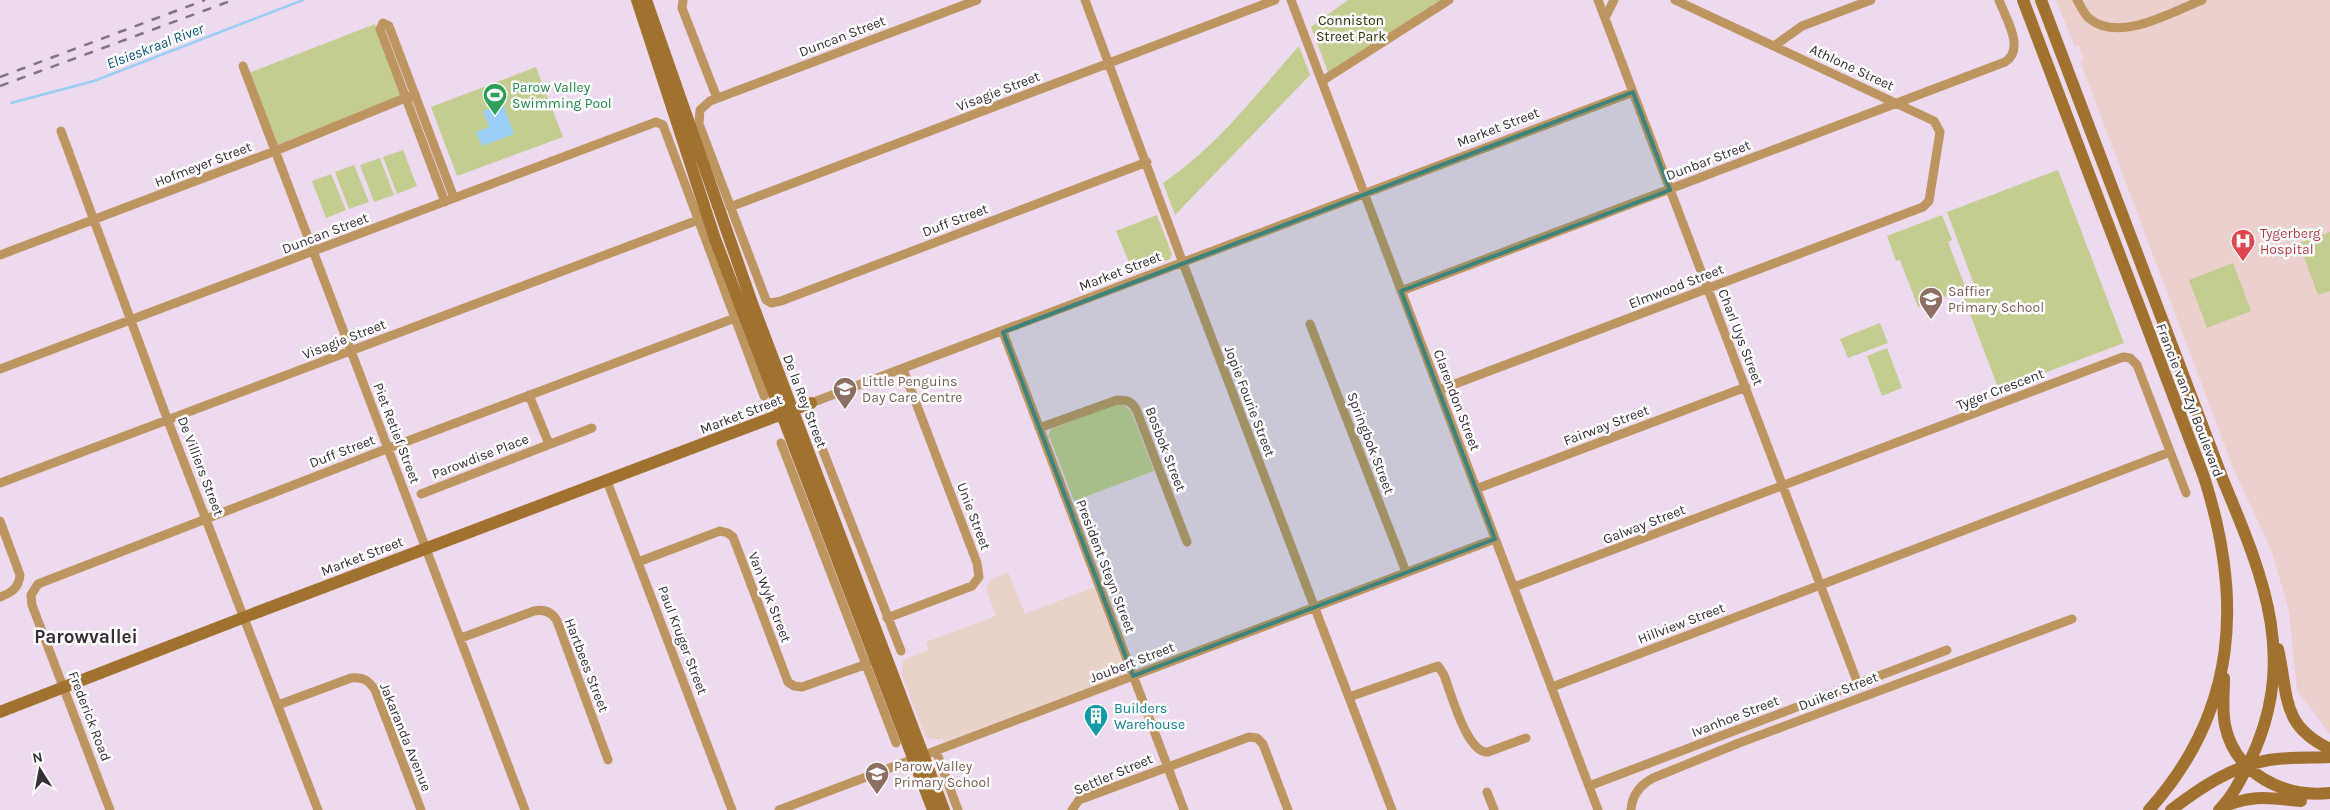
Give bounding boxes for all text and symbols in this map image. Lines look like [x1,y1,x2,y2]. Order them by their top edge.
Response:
street label: Duncan Street [797,12,888,61]
park label: Conniston Street Park [1316,12,1386,45]
water label: Elsieskraal River [104,19,207,73]
street label: Athlone Street [1807,41,1896,94]
street label: Visagie Street [954,68,1042,115]
place label: Parow Valley Swimming Pool [512,79,612,112]
sports icon: Parow Valley Swimming Pool [482,82,508,116]
street label: Market Street [1455,104,1542,151]
street label: Dunbar Street [1664,137,1753,184]
street label: Hofmeyer Street [152,138,254,191]
street label: Duff Street [920,200,990,241]
street label: Duncan Street [280,209,371,258]
place label: Tygerberg Hospital [2260,225,2321,258]
hospital icon: Tygerberg Hospital [2230,228,2256,262]
street label: Market Street [1077,248,1164,295]
street label: Elmwood Street [1626,261,1726,312]
place label: Saffier Primary School [1948,283,2044,316]
school or university icon: Saffier Primary School [1918,286,1944,320]
street label: Charl Uys Street [1714,287,1767,388]
street label: Visagie Street [300,316,388,363]
street label: Francie van Zyl Boulevard [2152,321,2227,479]
street label: Jopie Fourie Street [1221,343,1279,459]
street label: Clarendon Street [1429,347,1484,453]
street label: De la Rey Street [779,352,830,450]
street label: Tyger Crescent [1954,365,2046,414]
place label: Little Penguins Day Care Centre [862,373,962,406]
school or university icon: Little Penguins Day Care Centre [832,376,858,410]
street label: Piet Retief Street [369,380,424,486]
street label: Springbok Street [1343,390,1398,497]
street label: Market Street [698,391,785,438]
street label: Fairway Street [1561,401,1651,450]
street label: Bosbok Street [1142,404,1189,494]
street label: De Villiers Street [174,414,227,518]
street label: Parowdise Place [429,430,531,483]
street label: Duff Street [307,431,377,472]
street label: Unie Street [953,480,994,552]
street label: President Steyn Street [1072,497,1139,635]
street label: Galway Street [1601,501,1688,548]
street label: Market Street [319,533,406,580]
street label: Van Wyk Street [744,550,795,645]
street label: Paul Kruger Street [654,583,711,697]
street label: Hillview Street [1635,599,1727,648]
street label: Hartbees Street [561,616,612,715]
district label: Parowvallei [34,626,138,648]
street label: Joubert Street [1087,639,1177,686]
street label: Frederick Road [65,669,114,764]
street label: Duiker Street [1796,669,1880,714]
street label: Jakaranda Avenue [376,680,435,794]
street label: Ivanhoe Street [1689,692,1781,741]
place label: Builders Warehouse [1114,700,1185,733]
building icon: Builders Warehouse [1083,703,1109,737]
north arrow [15,745,65,795]
text: N [31,748,44,767]
street label: Settler Street [1071,750,1155,799]
place label: Parow Valley Primary School [894,758,990,791]
school or university icon: Parow Valley Primary School [864,761,890,795]

